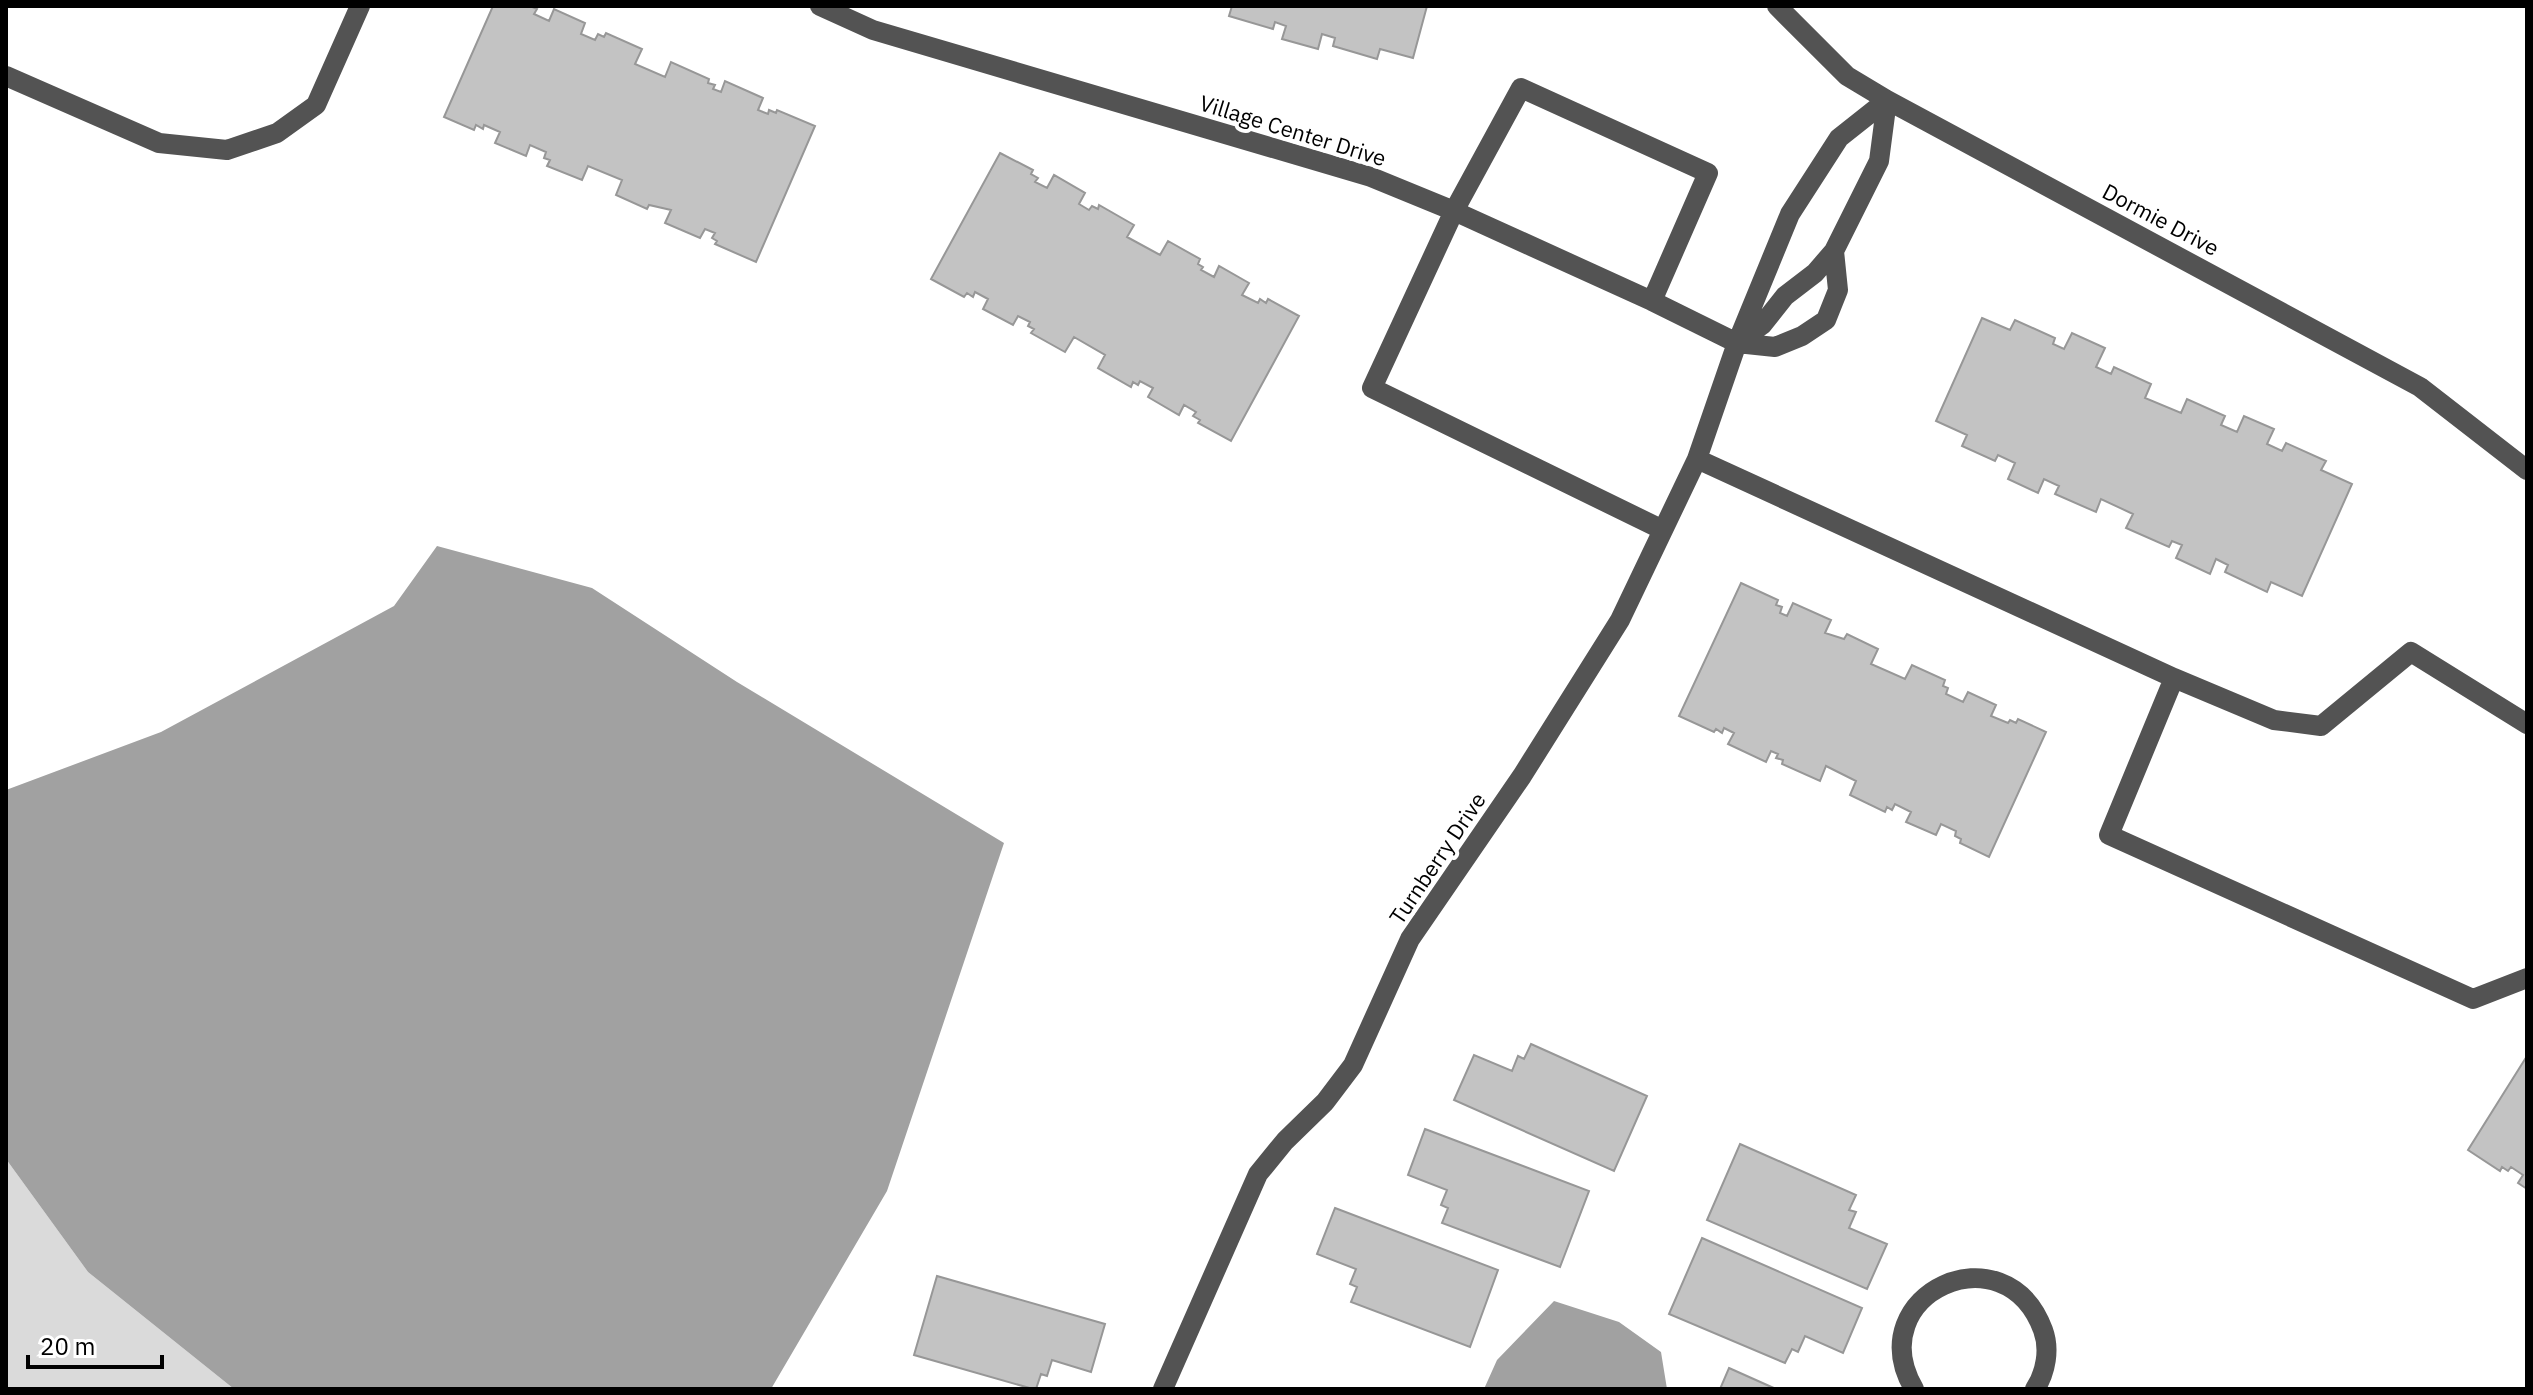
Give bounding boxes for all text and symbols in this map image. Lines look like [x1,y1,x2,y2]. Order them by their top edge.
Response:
street label: Village Center Drive [1196,88,1390,172]
street label: Dormie Drive [2098,176,2224,262]
street label: Turnberry Drive [1382,786,1492,930]
scale bar [28,1319,162,1369]
text: 20 m [40,1330,95,1362]

